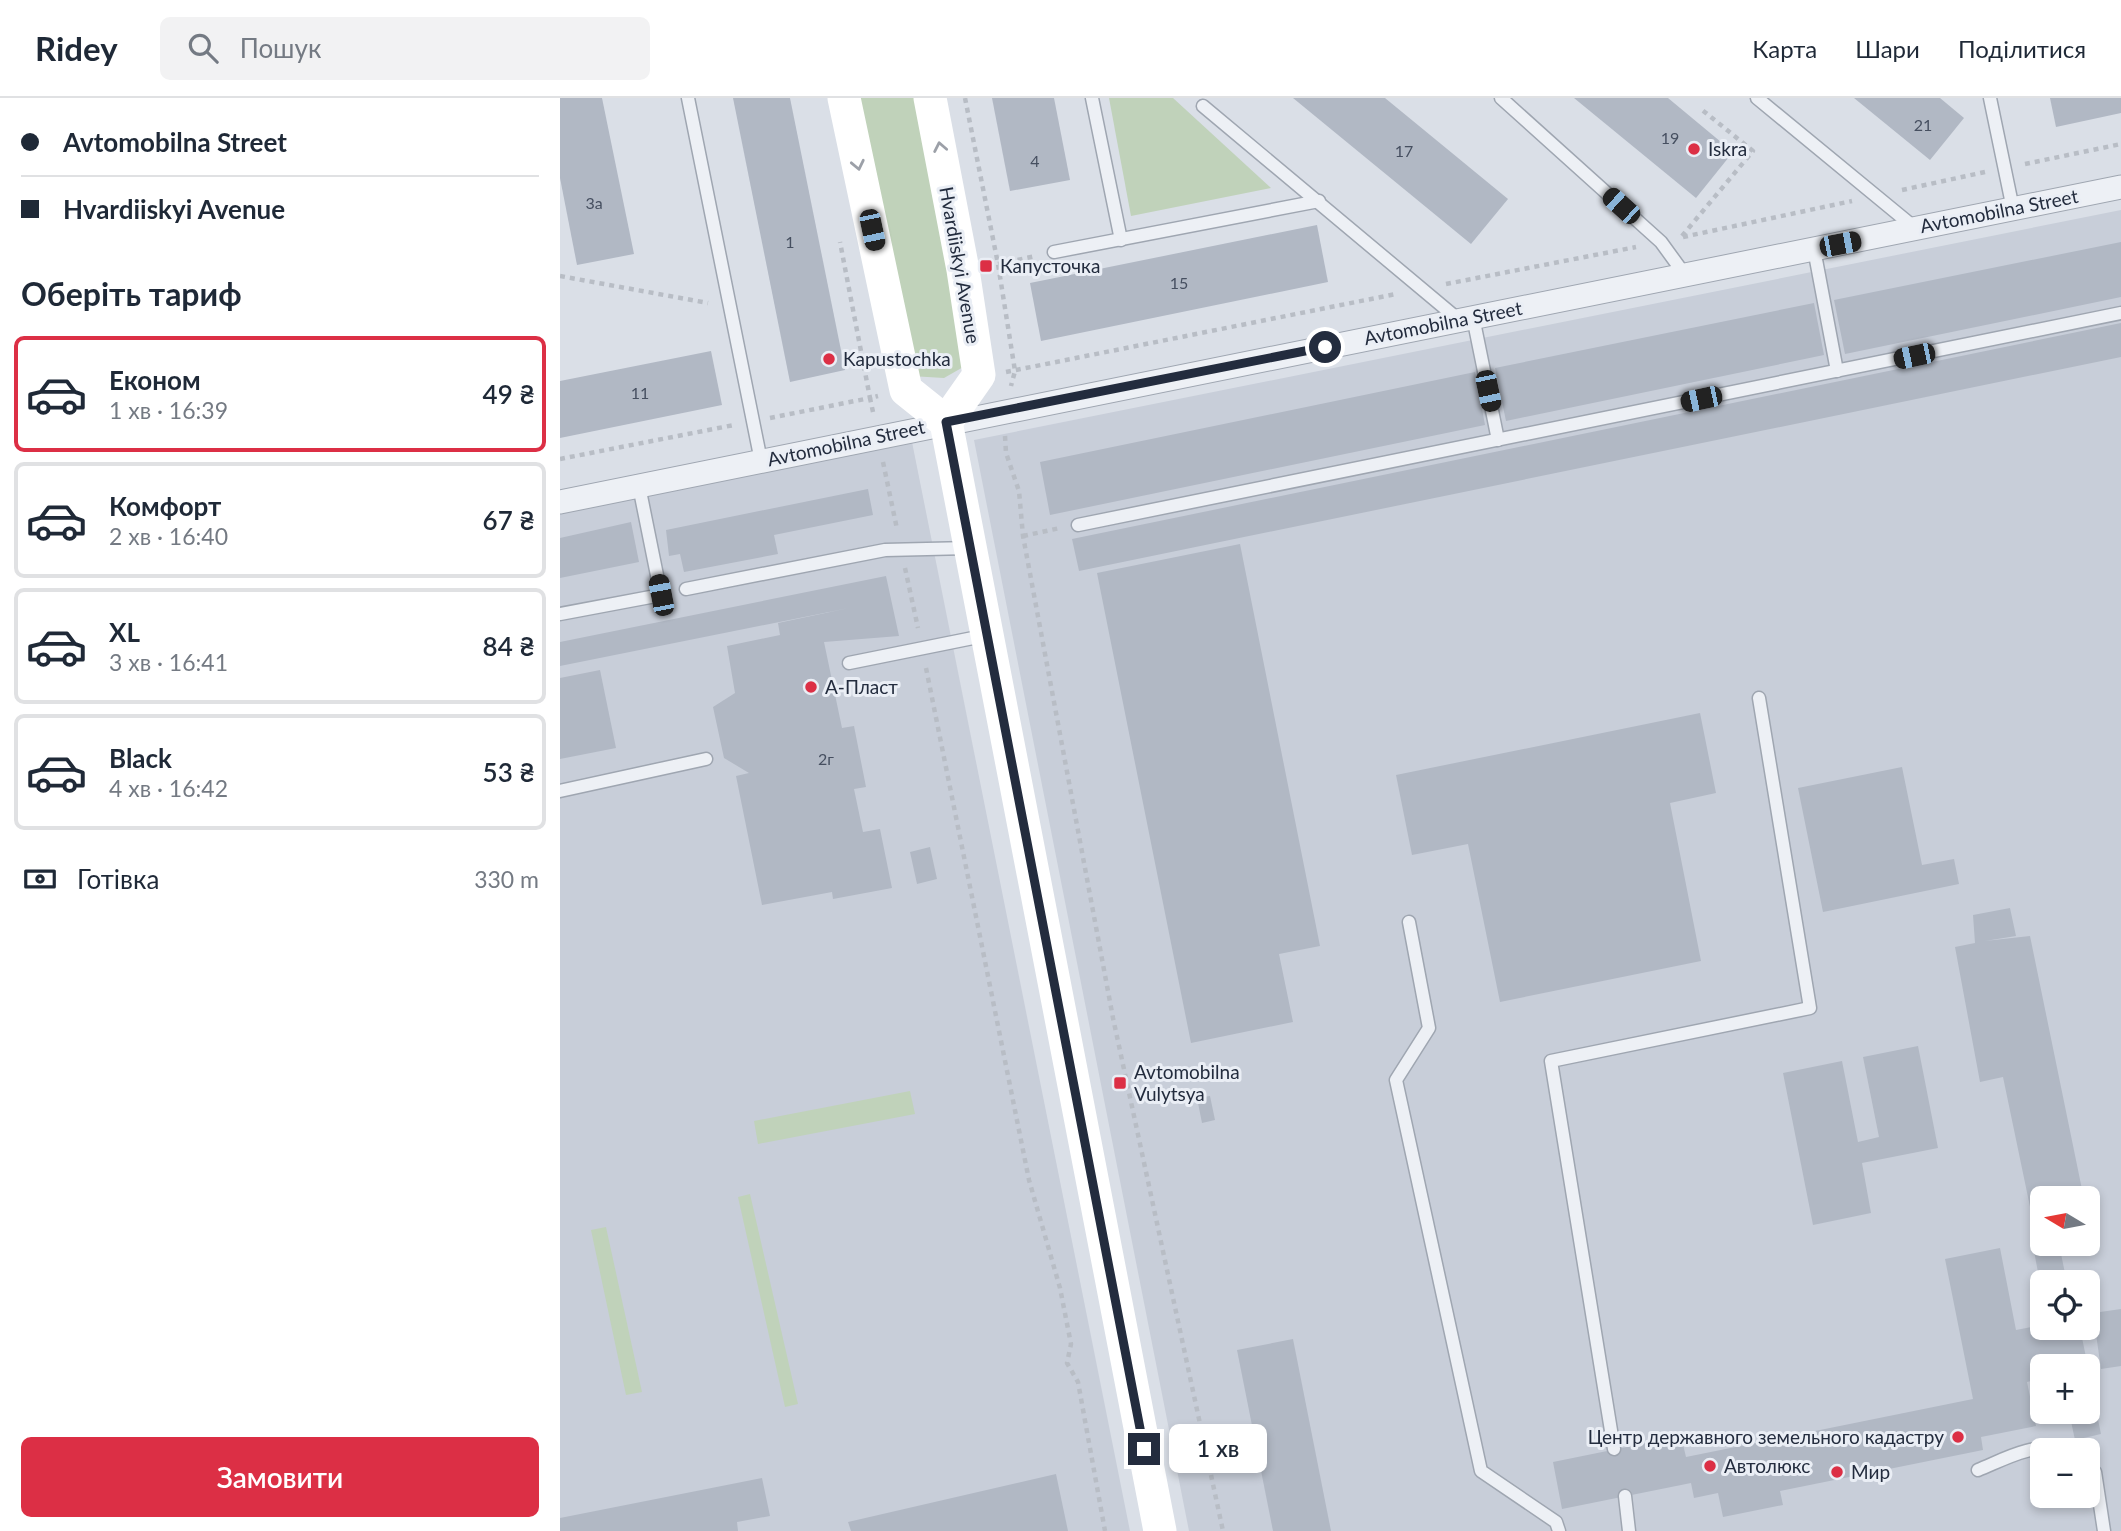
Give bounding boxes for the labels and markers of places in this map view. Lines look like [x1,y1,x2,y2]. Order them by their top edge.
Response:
place label: Iskra [1708,137,1747,160]
marker: Iskra [1686,141,1702,157]
place label: Капусточка [1000,254,1100,277]
marker: Капусточка [978,258,994,274]
place label: Kapustochka [843,347,951,370]
marker: Kapustochka [821,351,837,367]
place label: А-Пласт [825,675,898,698]
marker: А-Пласт [803,679,819,695]
place label: Avtomobilna Vulytsya [1134,1060,1240,1105]
marker: Avtomobilna Vulytsya [1112,1075,1128,1091]
place label: Центр державного земельного кадастру [1588,1425,1944,1448]
marker: Центр державного земельного кадастру [1950,1429,1966,1445]
place label: Автолюкс [1724,1454,1810,1477]
marker: Автолюкс [1702,1458,1718,1474]
place label: Мир [1851,1460,1890,1483]
marker: Мир [1829,1464,1845,1480]

